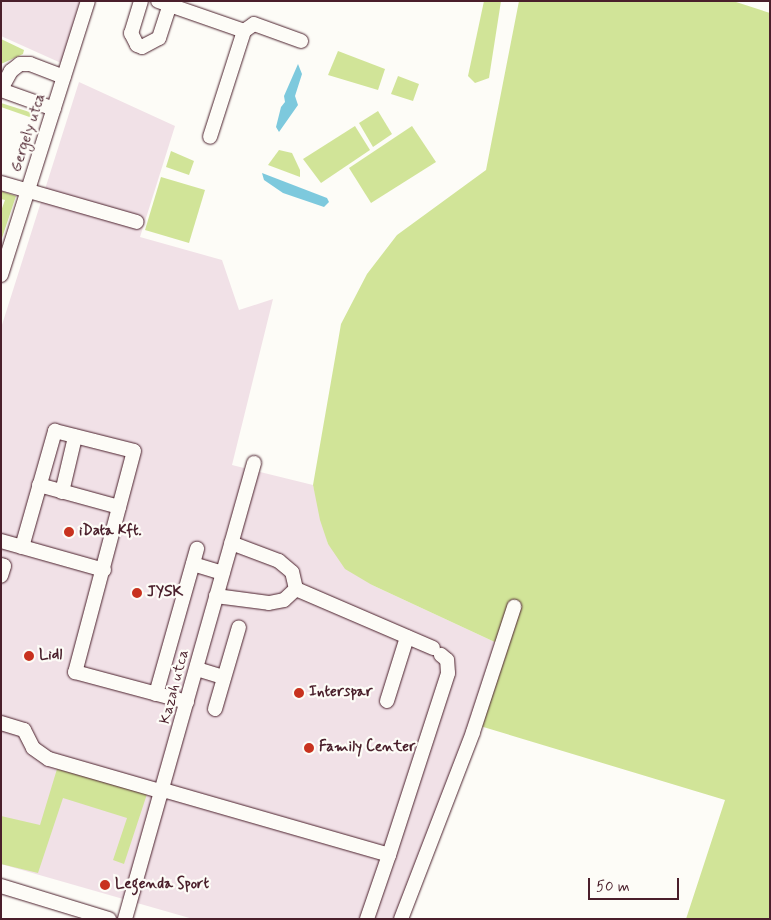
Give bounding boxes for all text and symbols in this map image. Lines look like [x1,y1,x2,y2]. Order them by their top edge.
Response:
street label: Gergely utca [8,91,50,175]
place label: iData Kft. [79,523,145,541]
marker: iData Kft. [63,526,75,538]
place label: JYSK [147,584,183,602]
marker: JYSK [131,587,143,599]
place label: Lidl [39,647,62,665]
street label: Kazah utca [157,649,193,725]
marker: Lidl [23,650,35,662]
place label: Interspar [309,684,372,702]
marker: Interspar [293,687,305,699]
place label: Family Center [319,739,413,757]
marker: Family Center [303,742,315,754]
scale bar [591,868,682,900]
place label: Legenda Sport [115,876,214,894]
text: 50 m [596,877,630,897]
marker: Legenda Sport [99,879,111,891]

